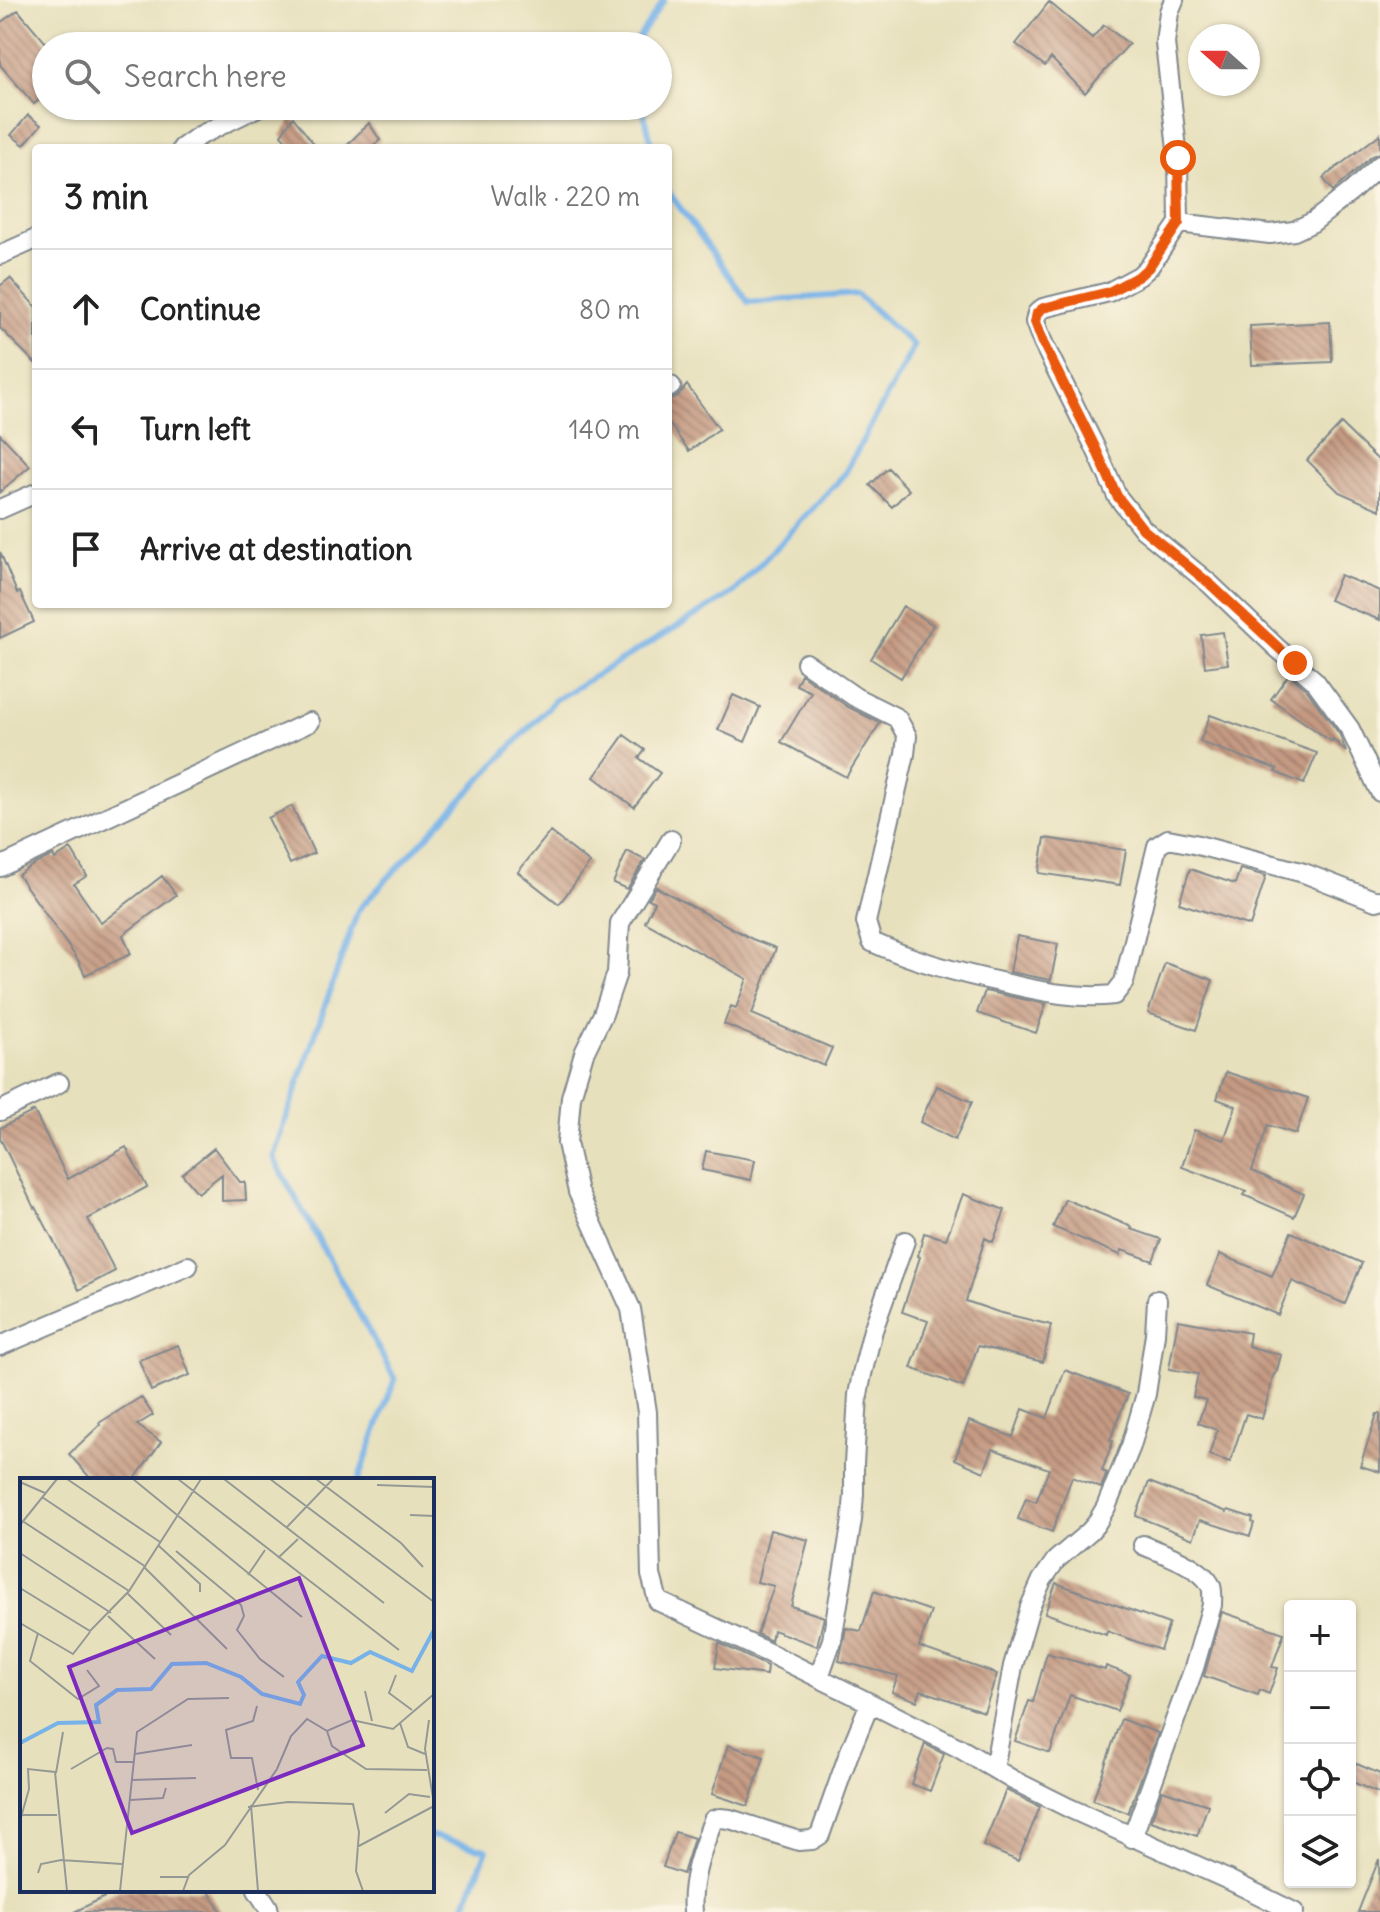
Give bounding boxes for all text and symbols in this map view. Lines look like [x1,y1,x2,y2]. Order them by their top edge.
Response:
north arrow [1188,24,1260,96]
search box [32,32,672,120]
icon: search [60,54,104,98]
text: Search here [124,57,287,95]
route start [1160,140,1196,176]
text: 3 min [64,175,149,218]
text: Walk · 220 m [491,180,640,213]
icon: ahead [64,287,108,331]
text: Continue [140,290,261,328]
text: 80 m [579,293,640,326]
icon: left [64,407,108,451]
text: Turn left [140,410,251,448]
text: 140 m [569,413,640,446]
icon: arrive [64,527,108,571]
text: Arrive at destination [140,530,412,568]
route end [1277,645,1313,681]
inset map [20,1478,434,1892]
map controls [1284,1600,1356,1888]
button: + [1284,1600,1356,1672]
button: − [1284,1672,1356,1744]
button: locate [1284,1744,1356,1816]
button: layers [1284,1816,1356,1888]

